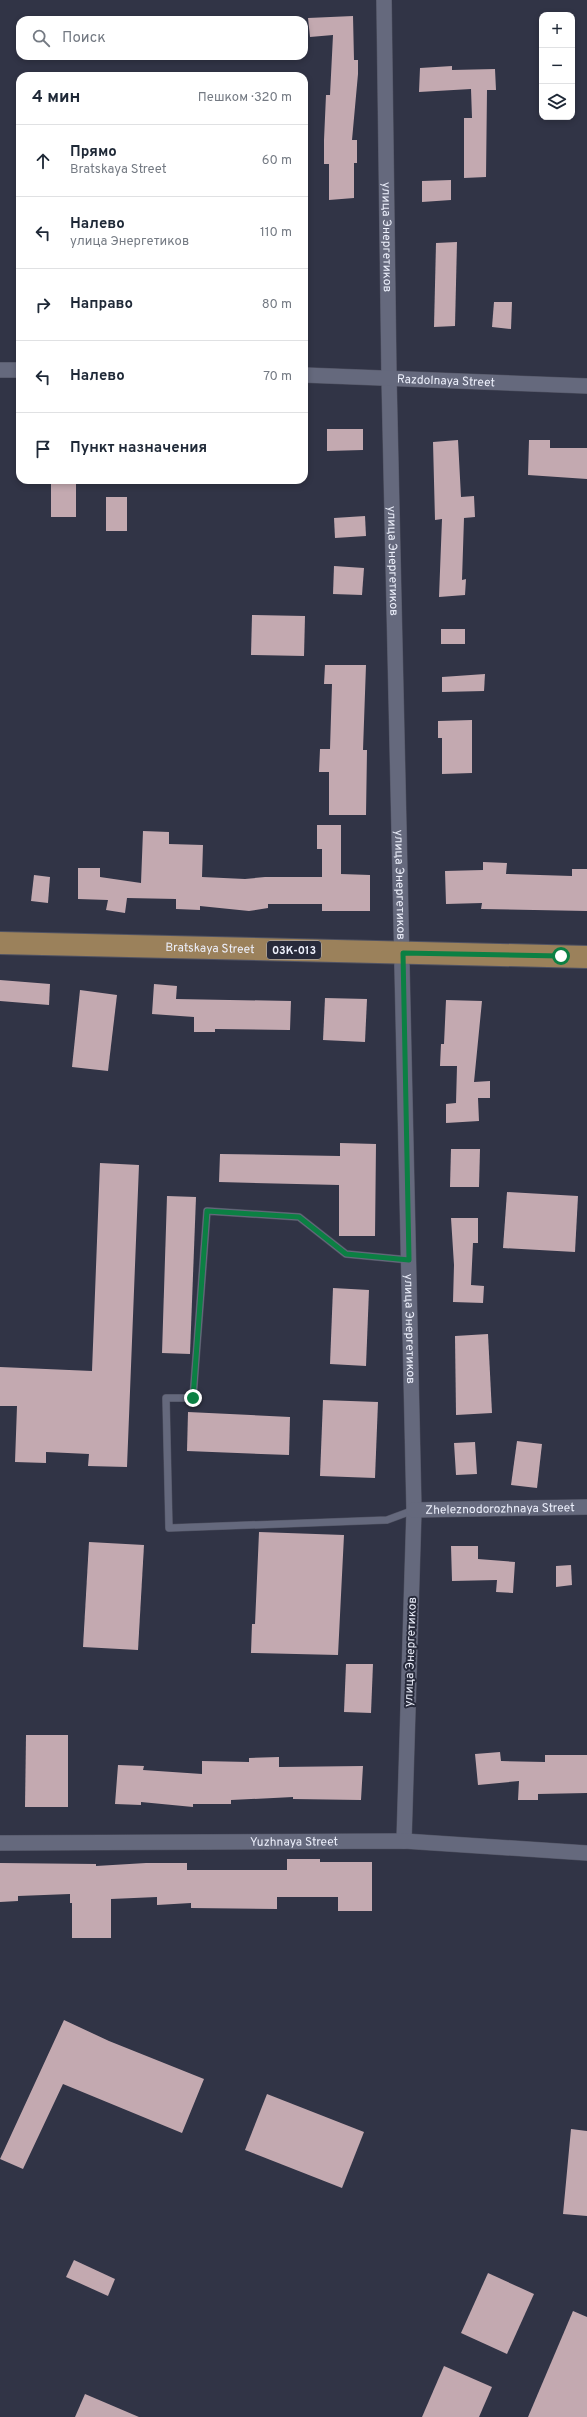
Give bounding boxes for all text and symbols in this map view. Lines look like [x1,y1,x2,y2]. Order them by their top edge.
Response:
map controls [539,12,575,120]
button: + [539,12,575,48]
search box [16,16,308,60]
icon: search [30,27,52,49]
text: Поиск [62,29,106,48]
button: − [539,48,575,84]
button: layers [539,84,575,120]
text: 4 мин [32,87,80,109]
text: Пешком · 320 m [198,90,292,106]
text: Прямо [70,143,117,162]
icon: ahead [32,150,54,172]
text: 60 m [262,153,292,169]
text: Bratskaya Street [70,162,167,178]
street label: улица Энергетиков [377,182,395,292]
text: Налево [70,215,125,234]
icon: left [32,222,54,244]
text: 110 m [260,225,292,241]
text: улица Энергетиков [70,234,189,250]
icon: right [32,294,54,316]
text: Направо [70,295,133,314]
text: 80 m [262,297,292,313]
icon: left [32,366,54,388]
text: Налево [70,367,125,386]
text: 70 m [263,369,292,385]
street label: Razdolnaya Street [396,372,495,391]
icon: arrive [32,438,54,460]
text: Пункт назначения [70,439,207,458]
street label: улица Энергетиков [383,506,401,616]
street label: улица Энергетиков [390,830,408,940]
street label: Bratskaya Street [165,940,255,958]
road number: 03К-013 [267,941,321,959]
route start [552,947,570,965]
street label: улица Энергетиков [400,1274,418,1384]
route end [184,1389,202,1407]
street label: Zheleznodorozhnaya Street [425,1500,575,1519]
street label: улица Энергетиков [401,1597,421,1707]
street label: Yuzhnaya Street [250,1834,338,1851]

